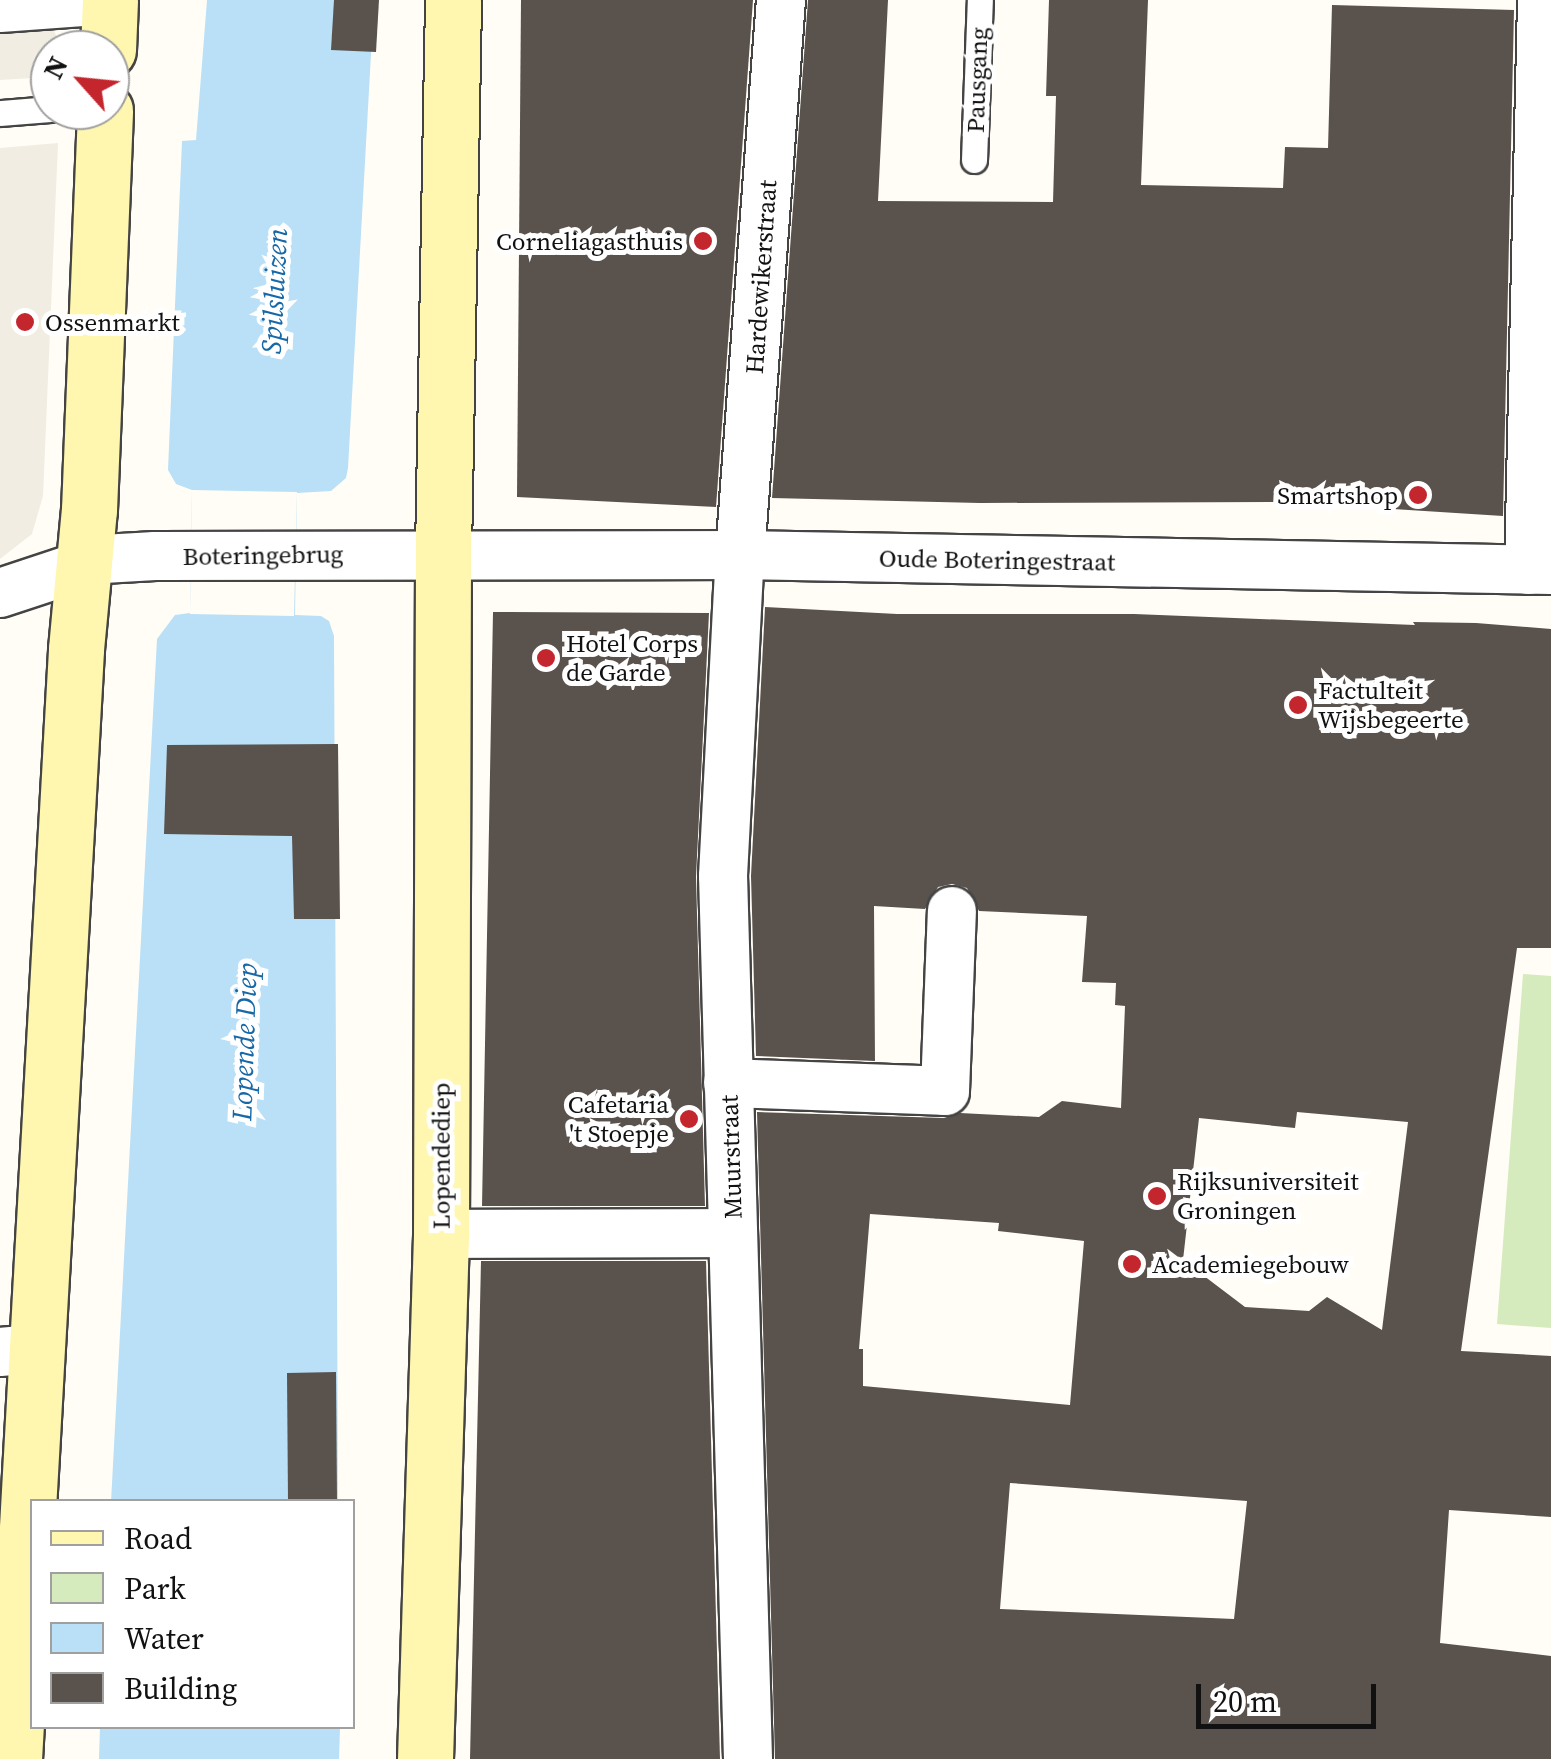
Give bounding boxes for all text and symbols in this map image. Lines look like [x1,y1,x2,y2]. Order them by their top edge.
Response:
street label: Pausgang [960,26,994,134]
north arrow [30,30,130,130]
text: N [33,50,77,85]
street label: Hardewikerstraat [739,179,783,375]
place label: Corneliagasthuis [496,226,683,256]
water label: Spilsluizen [254,227,294,355]
marker: Corneliagasthuis [692,230,714,252]
place label: Ossenmarkt [45,307,179,337]
marker: Ossenmarkt [14,311,36,333]
place label: Smartshop [1277,480,1398,510]
marker: Smartshop [1407,484,1429,506]
street label: Boteringebrug [182,539,344,571]
street label: Oude Boteringestraat [879,543,1115,577]
place label: Hotel Corps de Garde [566,629,698,688]
marker: Hotel Corps de Garde [535,647,557,669]
place label: Factulteit Wijsbegeerte [1318,676,1464,735]
marker: Factulteit Wijsbegeerte [1287,694,1309,716]
water label: Lopende Diep [224,963,264,1121]
street label: Lopendediep [426,1083,456,1229]
place label: Cafetaria 't Stoepje [568,1090,669,1149]
street label: Muurstraat [714,1094,748,1220]
marker: Cafetaria 't Stoepje [678,1108,700,1130]
place label: Rijksuniversiteit Groningen [1177,1167,1359,1226]
marker: Rijksuniversiteit Groningen [1146,1185,1168,1207]
place label: Academiegebouw [1152,1249,1349,1279]
marker: Academiegebouw [1121,1253,1143,1275]
legend [30,1499,355,1729]
text: Road [124,1518,192,1559]
text: Park [124,1568,186,1609]
text: Water [124,1618,204,1659]
scale bar [1201,1664,1381,1726]
text: Building [124,1668,237,1709]
text: 20 m [1213,1681,1277,1722]

